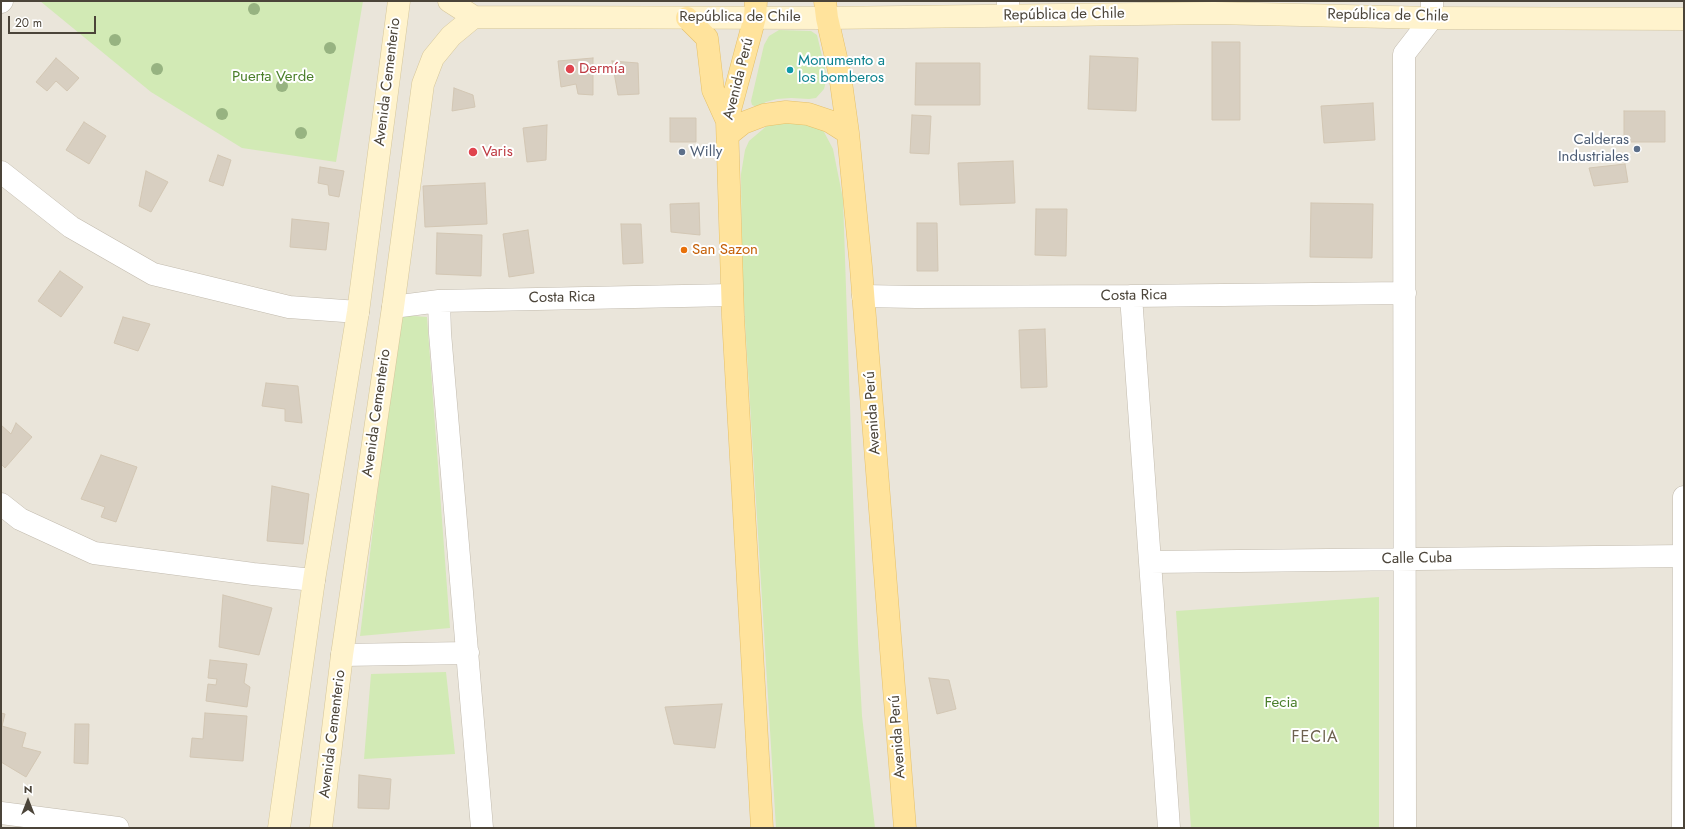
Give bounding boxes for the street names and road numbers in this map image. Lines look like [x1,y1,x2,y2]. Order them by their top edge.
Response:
street label: República de Chile [1003,5,1125,25]
street label: República de Chile [1327,6,1449,26]
street label: República de Chile [679,8,801,26]
street label: Avenida Cementerio [371,17,405,147]
street label: Avenida Perú [720,36,758,122]
street label: Costa Rica [1101,286,1167,306]
street label: Costa Rica [529,288,595,308]
street label: Avenida Cementerio [359,348,395,478]
street label: Avenida Perú [861,371,885,455]
street label: Calle Cuba [1382,549,1452,569]
street label: Avenida Cementerio [316,669,350,799]
street label: Avenida Perú [886,695,910,779]

